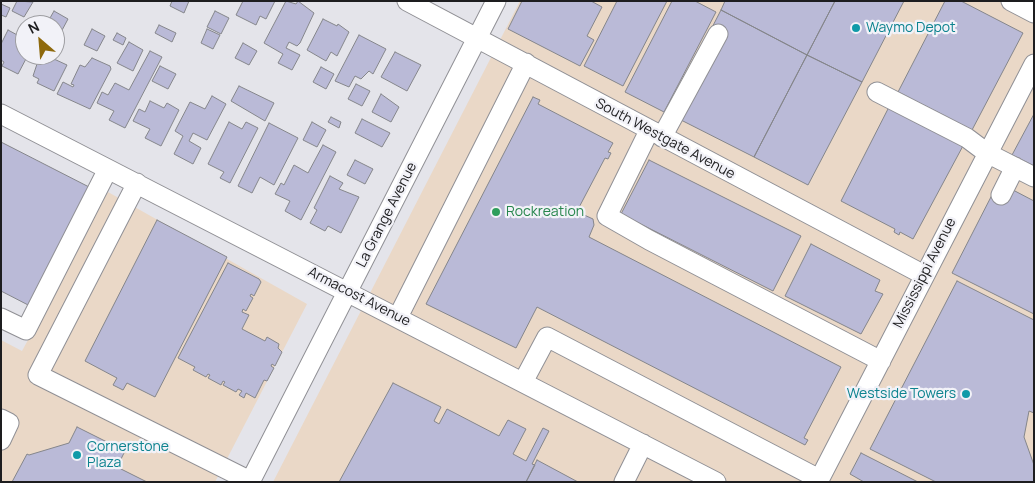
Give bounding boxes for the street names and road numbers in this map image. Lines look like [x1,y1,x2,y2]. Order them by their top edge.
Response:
street label: South Westgate Avenue [592,95,738,183]
street label: La Grange Avenue [353,160,421,270]
street label: Mississippi Avenue [890,215,960,331]
street label: Armacost Avenue [305,264,413,330]

